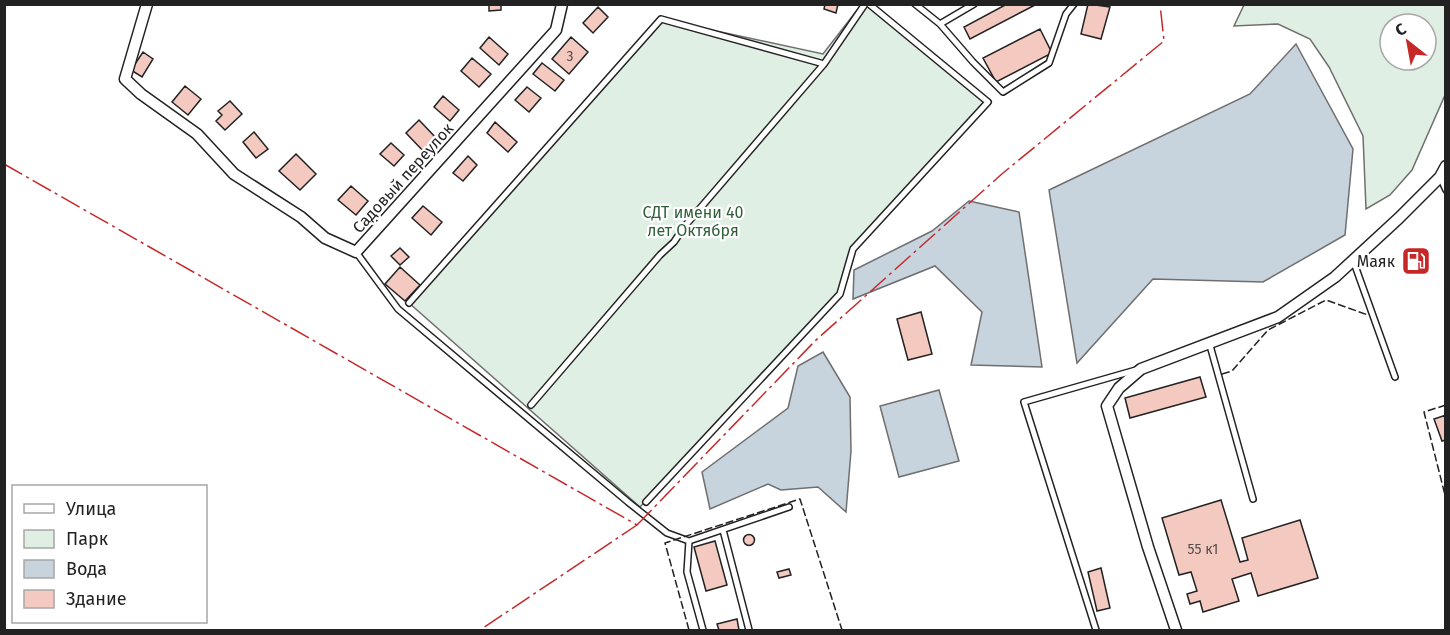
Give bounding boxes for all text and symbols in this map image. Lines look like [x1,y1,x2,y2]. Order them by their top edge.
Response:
north arrow [1378,12,1438,72]
text: С [1392,19,1410,40]
house number: 3 [567,48,574,65]
street label: Садовый переулок [349,119,458,237]
park label: СДТ имени 40 лет Октября [643,203,744,240]
fuel station icon: Маяк [1400,245,1432,277]
place label: Маяк [1357,252,1396,271]
legend [12,485,207,623]
text: Улица [66,498,116,520]
text: Парк [66,528,109,550]
house number: 55 к1 [1188,541,1218,558]
text: Вода [66,558,107,580]
text: Здание [66,588,127,610]

